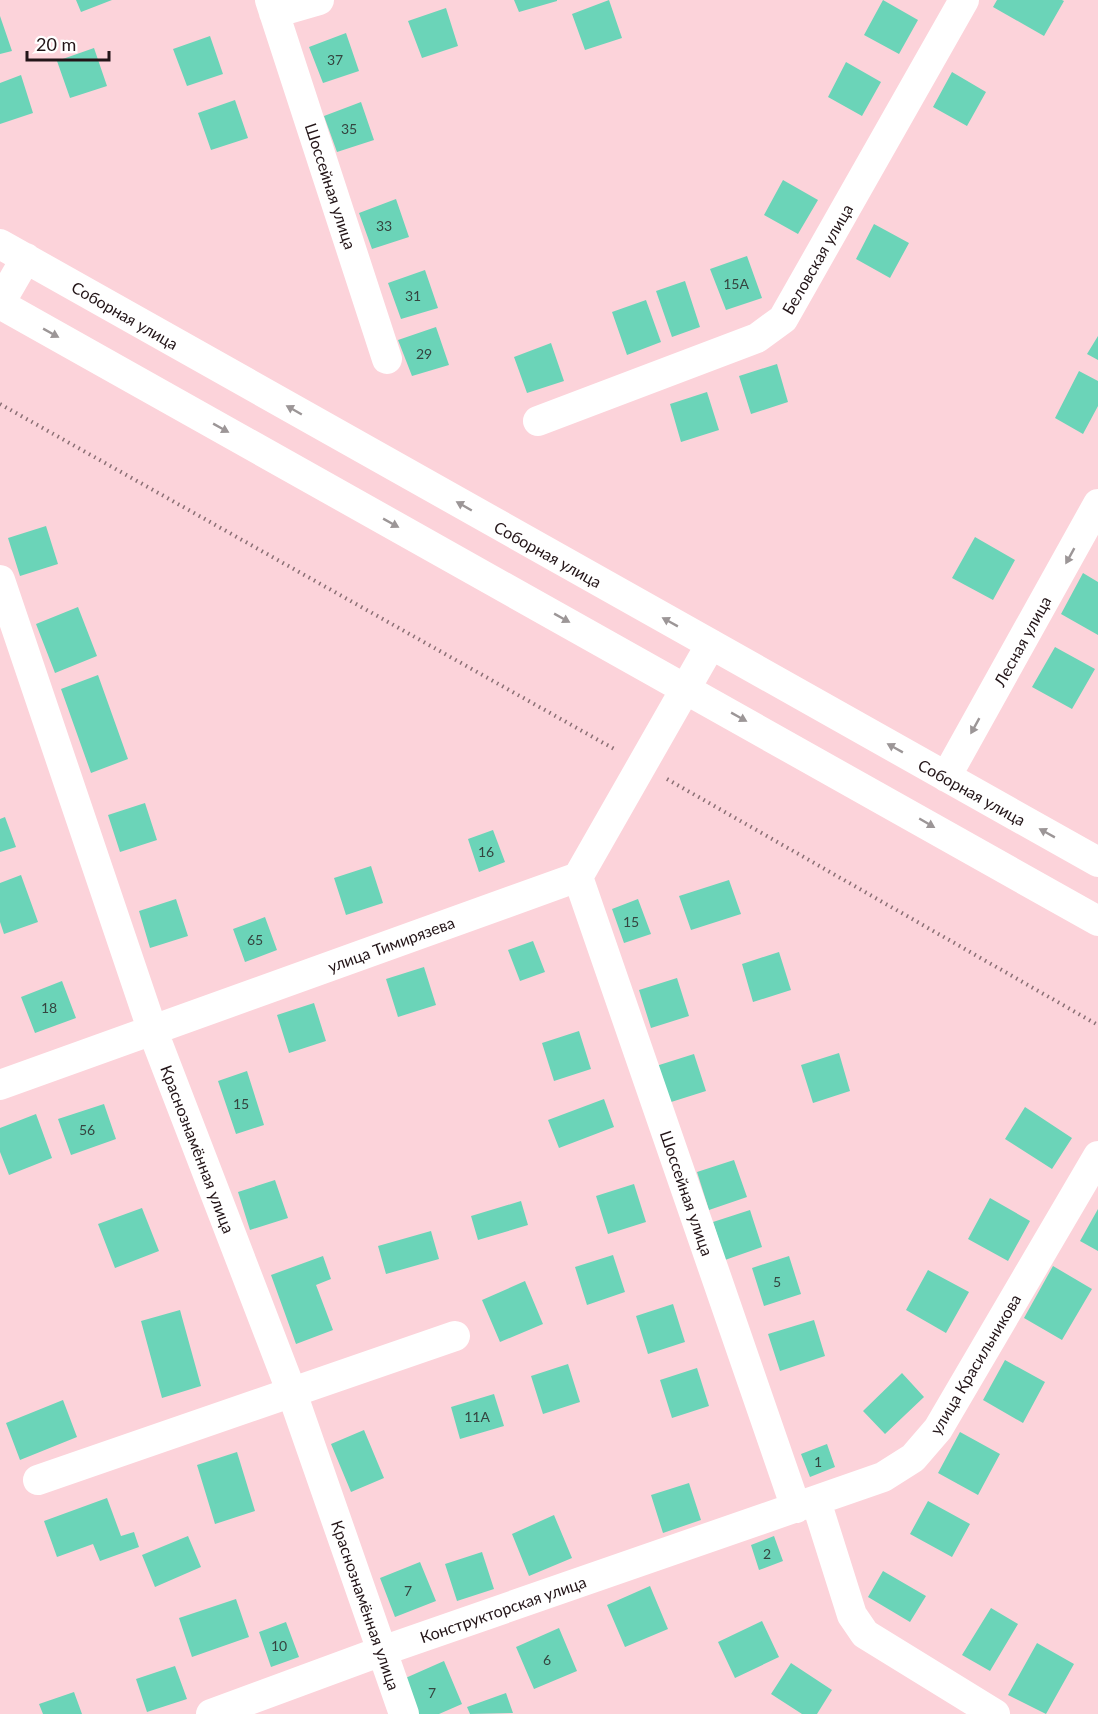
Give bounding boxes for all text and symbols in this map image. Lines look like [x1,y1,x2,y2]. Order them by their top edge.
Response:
scale bar [27,24,110,62]
text: 20 m [36,33,76,55]
house number: 37 [327,51,343,68]
house number: 35 [341,120,357,137]
street label: Шоссейная улица [302,121,360,251]
street label: Беловская улица [778,200,856,318]
house number: 33 [376,217,392,234]
house number: 15А [723,275,749,292]
street label: Соборная улица [68,277,182,353]
house number: 31 [405,287,421,304]
one-way arrow [43,328,60,338]
house number: 29 [416,345,432,362]
one-way arrow [285,405,302,415]
one-way arrow [213,423,230,433]
one-way arrow [455,501,472,511]
street label: Соборная улица [491,517,605,591]
one-way arrow [383,518,400,528]
one-way arrow [1065,547,1075,564]
street label: Лесная улица [989,593,1055,690]
one-way arrow [553,613,570,623]
one-way arrow [662,617,679,627]
one-way arrow [730,712,747,722]
one-way arrow [970,718,980,735]
one-way arrow [887,743,903,754]
street label: Соборная улица [915,755,1029,829]
one-way arrow [919,818,936,828]
one-way arrow [1038,828,1055,838]
house number: 16 [478,843,494,860]
street label: улица Тимирязева [325,912,457,976]
house number: 15 [623,913,639,930]
house number: 65 [247,931,263,948]
house number: 18 [41,999,57,1016]
street label: Краснознамённая улица [157,1062,239,1236]
house number: 15 [233,1095,249,1112]
house number: 56 [79,1121,95,1138]
street label: Шоссейная улица [657,1128,717,1258]
house number: 5 [773,1273,781,1290]
street label: улица Красильникова [926,1290,1024,1438]
house number: 11А [464,1408,490,1425]
house number: 1 [814,1453,822,1470]
street label: Краснознамённая улица [328,1517,404,1693]
house number: 2 [763,1545,771,1562]
street label: Конструкторская улица [417,1572,589,1646]
house number: 7 [404,1582,412,1599]
house number: 10 [271,1637,287,1654]
house number: 6 [543,1651,551,1668]
house number: 7 [428,1684,436,1701]

